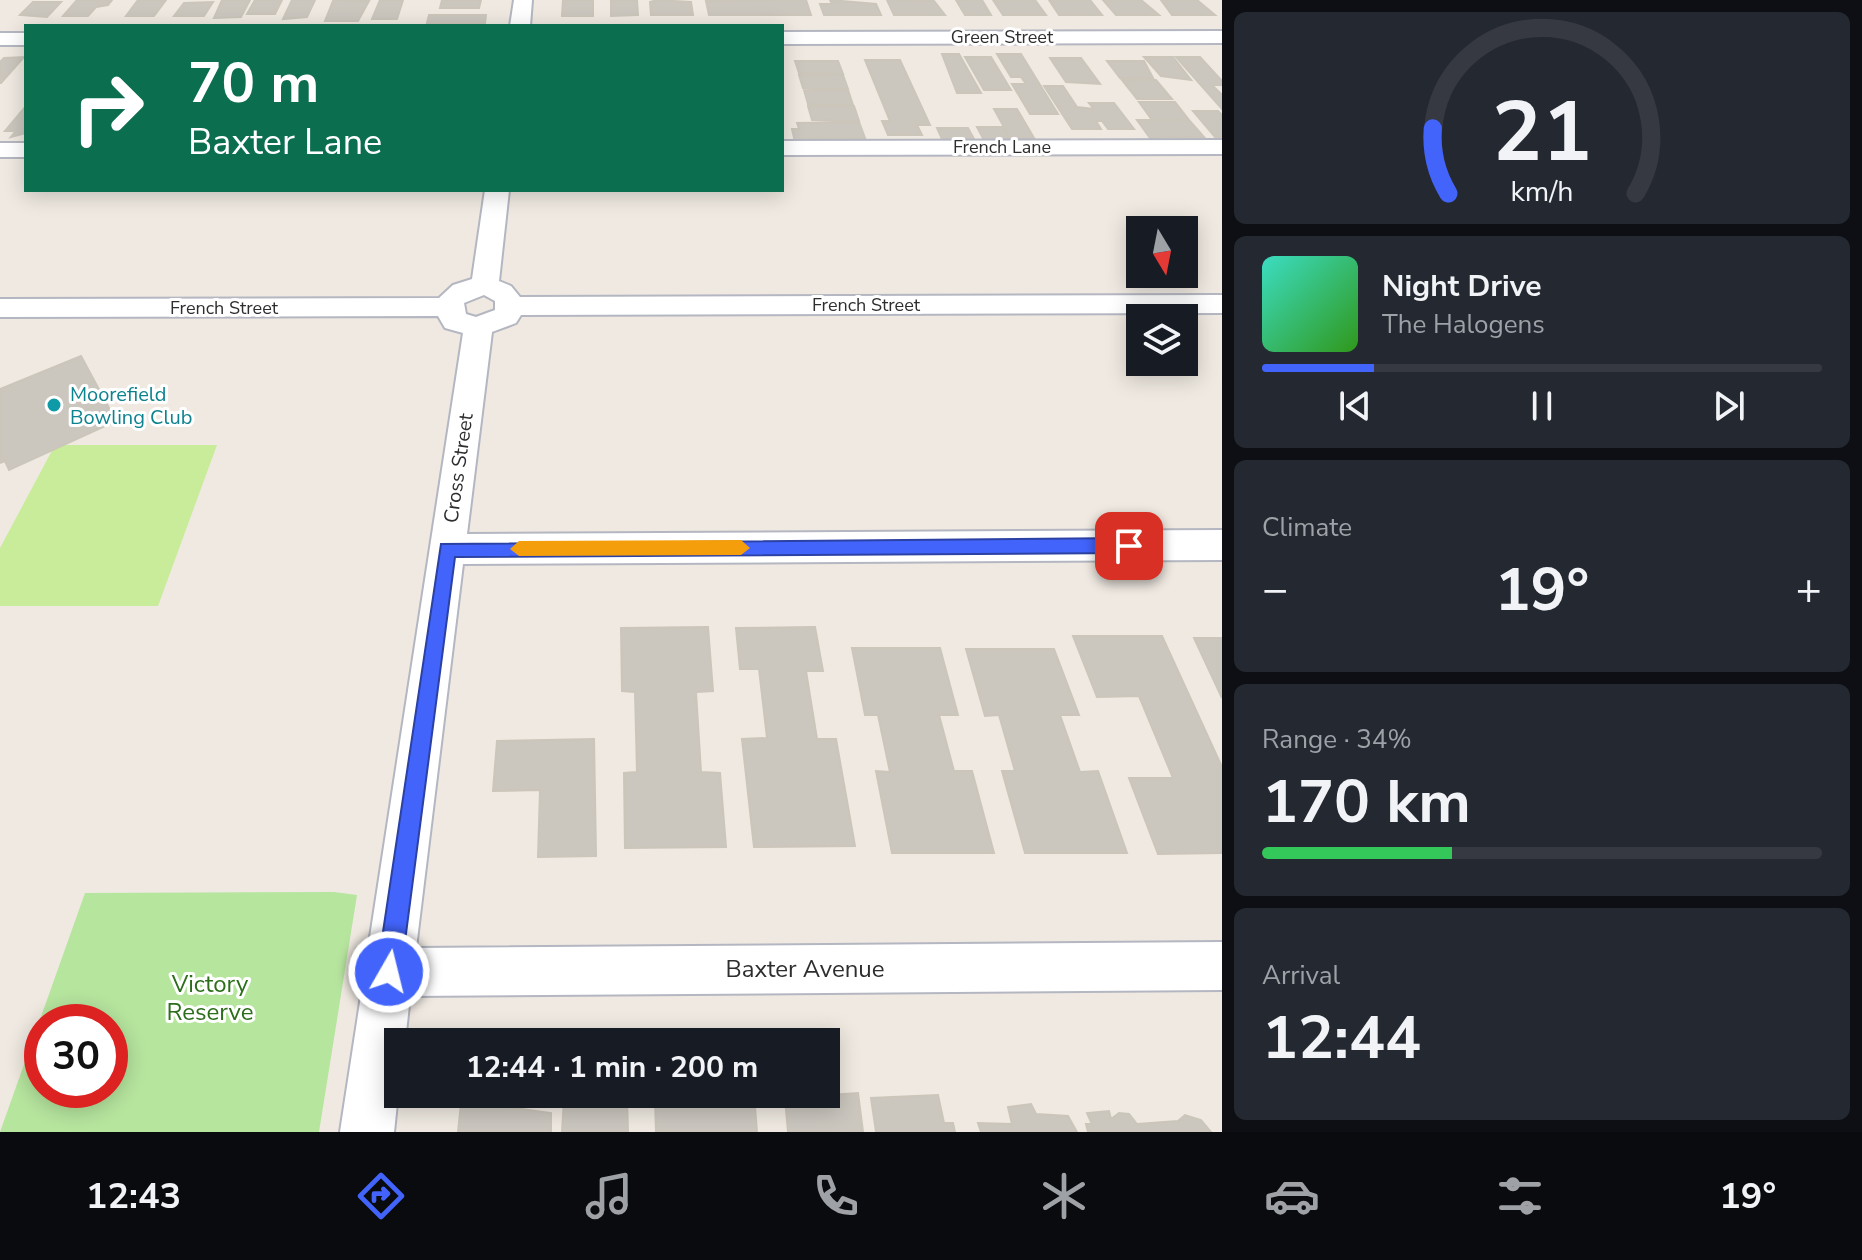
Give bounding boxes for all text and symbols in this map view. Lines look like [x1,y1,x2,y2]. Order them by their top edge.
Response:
street label: Green Street [951,25,1054,49]
text: 70 m [188,45,319,122]
icon: right [56,56,160,160]
text: 21 [1492,76,1592,189]
text: Baxter Lane [188,118,382,167]
street label: French Lane [953,135,1051,159]
text: km/h [1511,172,1573,211]
north arrow [1126,216,1198,288]
map controls [1126,216,1198,376]
text: Night Drive [1382,266,1541,307]
street label: French Street [812,293,921,317]
street label: French Street [170,296,279,320]
button: layers [1126,304,1198,376]
text: The Halogens [1382,307,1545,342]
place label: Moorefield Bowling Club [70,381,192,431]
icon: previous [1333,384,1377,428]
icon: pause [1520,384,1564,428]
icon: next [1707,384,1751,428]
marker: Moorefield Bowling Club [45,396,63,414]
street label: Cross Street [437,410,480,525]
text: Climate [1262,510,1352,545]
pin [1095,512,1163,580]
icon: arrive [1107,524,1151,568]
text: 19° [1495,549,1589,631]
text: − [1262,560,1288,620]
text: + [1796,560,1822,620]
text: Range · 34% [1262,722,1412,757]
text: 170 km [1262,761,1471,843]
position arrow [347,930,431,1014]
street label: Baxter Avenue [725,953,885,985]
text: Arrival [1262,958,1340,993]
park label: Victory Reserve [166,968,254,1028]
text: 12:44 [1262,997,1421,1079]
speed limit sign: 30 [24,1004,128,1108]
text: 12:44 · 1 min · 200 m [466,1047,758,1088]
icon: directions [353,1168,409,1224]
icon: music [581,1168,637,1224]
icon: phone [808,1168,864,1224]
icon: climate [1036,1168,1092,1224]
icon: car [1264,1168,1320,1224]
icon: filters [1492,1168,1548,1224]
text: 12:43 [86,1172,181,1221]
text: 19° [1719,1172,1776,1221]

